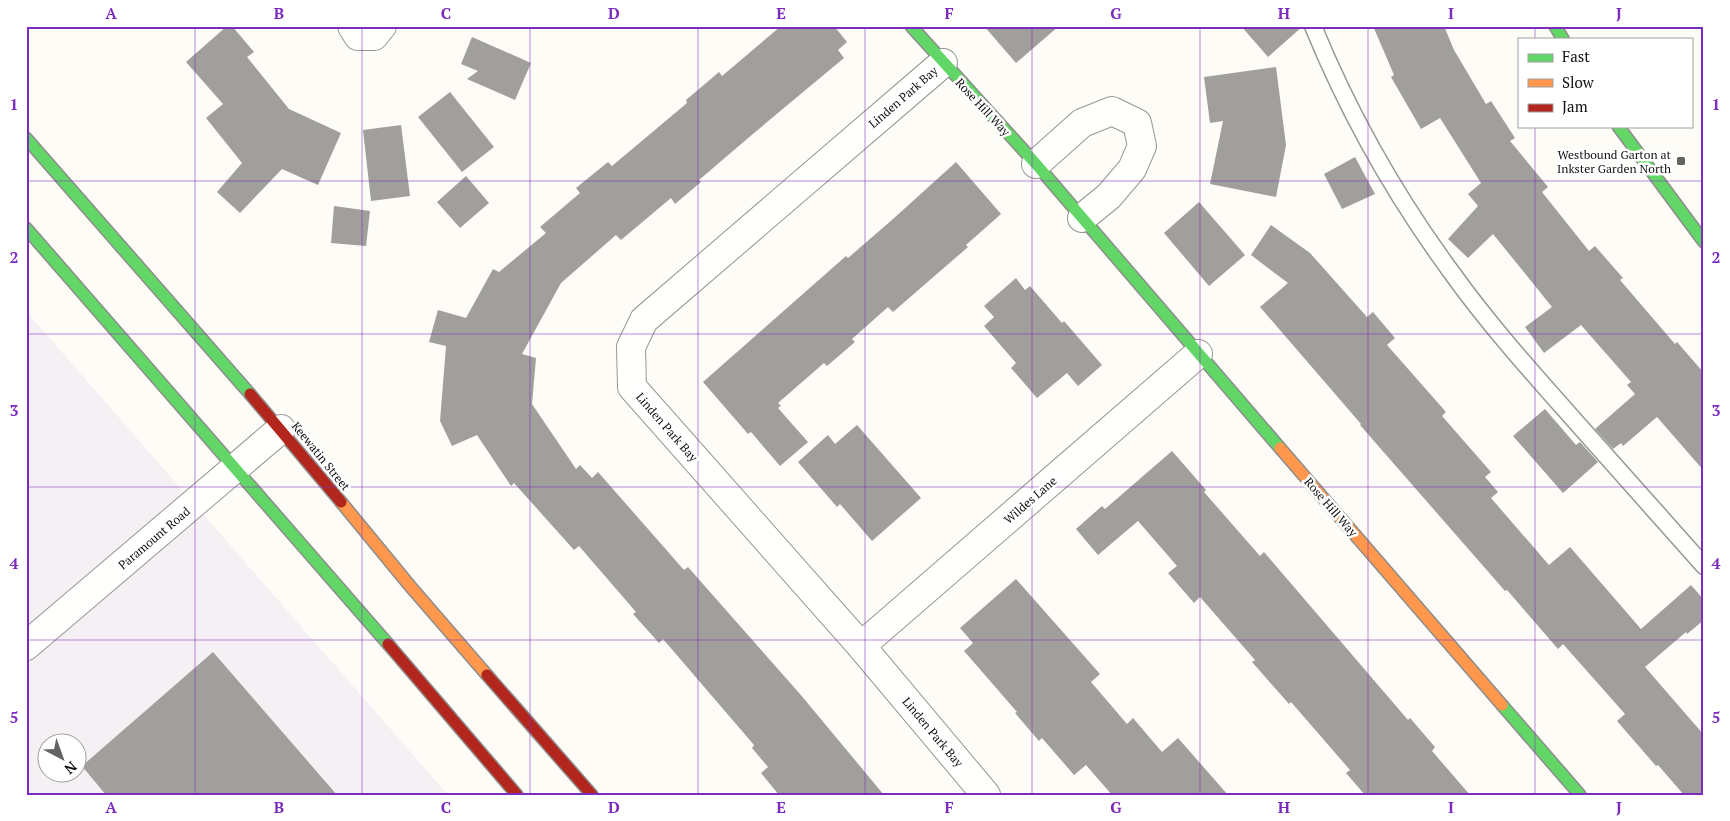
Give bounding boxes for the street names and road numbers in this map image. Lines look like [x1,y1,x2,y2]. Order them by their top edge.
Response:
street label: Linden Park Bay [865,62,941,131]
street label: Rose Hill Way [953,75,1014,140]
street label: Linden Park Bay [633,389,702,465]
street label: Keewatin Street [289,419,354,494]
street label: Wildes Lane [1001,473,1059,527]
street label: Rose Hill Way [1301,474,1361,540]
street label: Paramount Road [115,503,193,572]
street label: Linden Park Bay [899,694,967,771]

